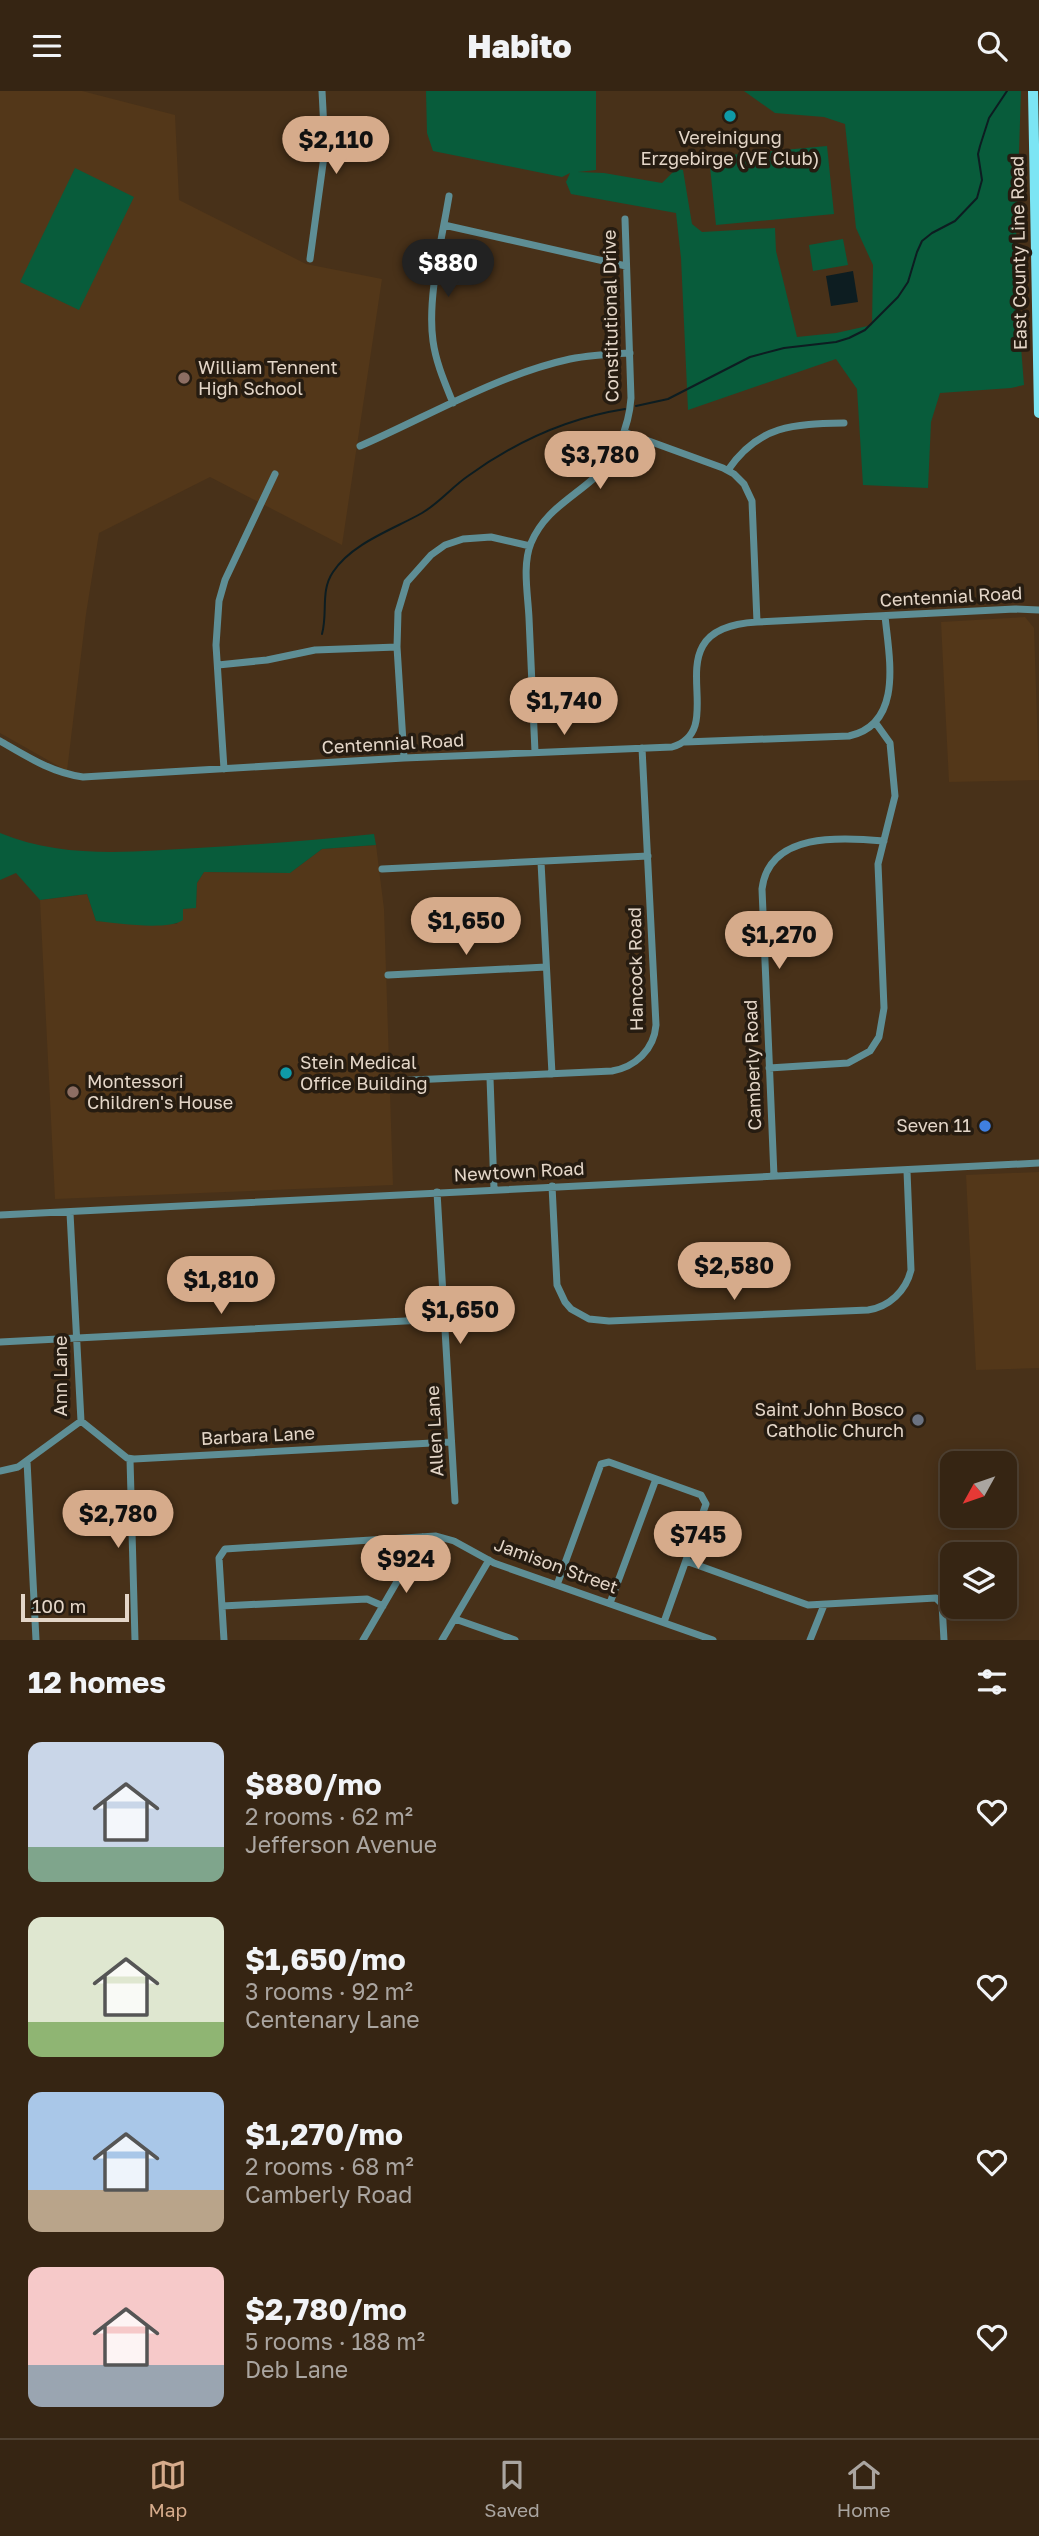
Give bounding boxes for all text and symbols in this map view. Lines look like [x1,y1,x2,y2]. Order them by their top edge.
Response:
icon: menu [28,27,66,65]
text: Habito [467,27,572,65]
icon: search [973,27,1011,65]
marker: Vereinigung Erzgebirge (VE Club) [722,108,738,124]
pin: $2,110 [279,116,393,176]
text: $2,110 [298,125,374,153]
place label: Vereinigung Erzgebirge (VE Club) [641,126,819,169]
street label: East County Line Road [1005,156,1031,350]
street label: Constitutional Drive [597,229,623,403]
pin: $880 [407,239,489,299]
text: $880 [418,248,478,276]
place label: William Tennent High School [198,356,338,399]
marker: William Tennent High School [176,370,192,386]
pin: $3,780 [543,431,657,491]
text: $3,780 [560,440,640,468]
street label: Centennial Road [879,581,1023,611]
pin: $1,740 [507,677,621,737]
text: $1,740 [526,686,602,714]
street label: Centennial Road [321,728,465,758]
pin: $1,650 [409,897,523,957]
text: $1,650 [427,906,505,934]
street label: Hancock Road [623,907,647,1031]
pin: $1,270 [722,911,836,971]
text: $1,270 [741,920,817,948]
street label: Camberly Road [739,999,765,1131]
place label: Stein Medical Office Building [300,1051,428,1094]
marker: Stein Medical Office Building [278,1065,294,1081]
place label: Montessori Children's House [87,1070,233,1113]
marker: Montessori Children's House [65,1084,81,1100]
place label: Seven 11 [896,1114,971,1136]
marker: Seven 11 [977,1118,993,1134]
street label: Newtown Road [453,1157,585,1185]
pin: $2,580 [677,1243,791,1302]
text: $2,580 [694,1251,774,1279]
pin: $1,810 [164,1257,278,1316]
text: $1,810 [183,1265,259,1293]
pin: $1,650 [403,1287,517,1346]
text: $1,650 [421,1295,499,1323]
street label: Ann Lane [49,1336,71,1416]
street label: Allen Lane [421,1385,447,1477]
place label: Saint John Bosco Catholic Church [754,1398,904,1441]
marker: Saint John Bosco Catholic Church [910,1412,926,1428]
street label: Barbara Lane [200,1421,316,1449]
north arrow [940,1451,1017,1528]
map controls [940,1451,1017,1619]
pin: $2,780 [61,1491,175,1550]
text: $2,780 [78,1499,158,1527]
pin: $745 [657,1511,739,1571]
text: $745 [670,1520,726,1548]
street label: Jamison Street [491,1532,621,1598]
pin: $924 [365,1535,447,1595]
button: layers [940,1542,1017,1619]
text: $924 [377,1544,435,1572]
scale bar [21,1591,130,1623]
text: 100 m [32,1594,86,1617]
icon: filters [973,1663,1011,1701]
text: 12 homes [28,1664,166,1700]
text: $880/mo [245,1766,382,1802]
icon: home [84,1770,168,1854]
icon: heart [973,1793,1011,1831]
text: 2 rooms · 62 m² [245,1802,413,1830]
text: Jefferson Avenue [245,1830,437,1858]
text: $1,650/mo [245,1941,406,1977]
icon: home [84,1945,168,2029]
icon: heart [973,1968,1011,2006]
text: 3 rooms · 92 m² [245,1977,413,2005]
text: Centenary Lane [245,2005,420,2033]
text: $1,270/mo [245,2116,403,2152]
icon: home [84,2120,168,2204]
icon: heart [973,2143,1011,2181]
text: 2 rooms · 68 m² [245,2152,414,2180]
text: Camberly Road [245,2180,412,2208]
text: $2,780/mo [245,2291,407,2327]
icon: home [84,2295,168,2379]
icon: heart [973,2318,1011,2356]
text: 5 rooms · 188 m² [245,2327,425,2355]
text: Deb Lane [245,2355,348,2383]
tab: Map [149,2456,187,2521]
tab: Saved [484,2456,540,2521]
tab: Home [837,2456,890,2521]

